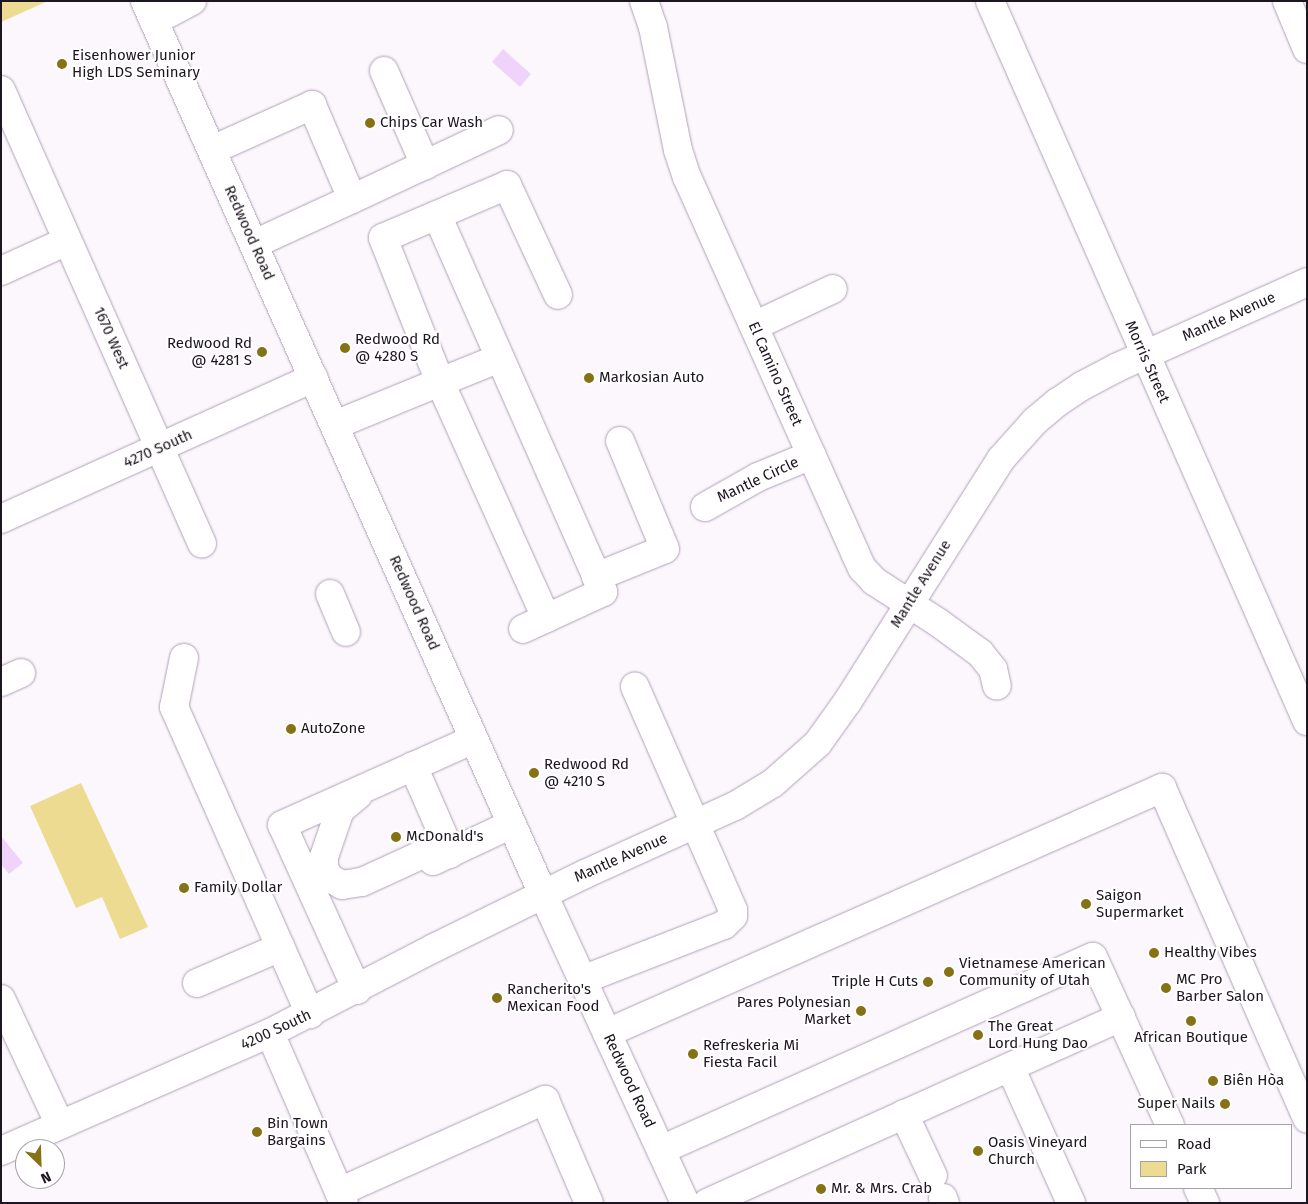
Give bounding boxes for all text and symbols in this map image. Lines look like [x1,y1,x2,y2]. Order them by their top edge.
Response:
place label: Eisenhower Junior High LDS Seminary [72,46,200,81]
marker: Eisenhower Junior High LDS Seminary [56,58,68,70]
place label: Chips Car Wash [380,114,483,132]
marker: Chips Car Wash [364,117,376,129]
street label: Redwood Road [220,183,278,283]
street label: Mantle Avenue [1180,288,1278,346]
street label: 1670 West [89,304,133,372]
street label: Morris Street [1121,318,1173,406]
street label: El Camino Street [744,319,806,429]
place label: Redwood Rd @ 4280 S [355,330,440,365]
place label: Redwood Rd @ 4281 S [167,334,252,369]
marker: Redwood Rd @ 4280 S [339,342,351,354]
marker: Redwood Rd @ 4281 S [256,346,268,358]
place label: Markosian Auto [599,369,704,387]
marker: Markosian Auto [583,372,595,384]
street label: 4270 South [121,426,195,472]
street label: Mantle Circle [714,453,802,507]
street label: Mantle Avenue [887,537,955,631]
street label: Redwood Road [385,553,443,653]
place label: AutoZone [301,720,365,738]
marker: AutoZone [285,723,297,735]
place label: Redwood Rd @ 4210 S [544,755,629,790]
marker: Redwood Rd @ 4210 S [528,767,540,779]
place label: McDonald's [406,828,483,846]
street label: Mantle Avenue [572,829,670,887]
marker: McDonald's [390,831,402,843]
place label: Family Dollar [194,879,282,897]
marker: Family Dollar [178,882,190,894]
place label: Saigon Supermarket [1096,886,1184,921]
marker: Saigon Supermarket [1080,898,1092,910]
place label: Healthy Vibes [1164,944,1257,962]
marker: Healthy Vibes [1148,947,1160,959]
place label: Vietnamese American Community of Utah [959,954,1106,989]
marker: Vietnamese American Community of Utah [943,966,955,978]
place label: MC Pro Barber Salon [1176,970,1264,1005]
place label: Triple H Cuts [832,973,918,991]
marker: Triple H Cuts [922,976,934,988]
place label: Rancherito's Mexican Food [507,980,599,1015]
marker: MC Pro Barber Salon [1160,982,1172,994]
marker: Rancherito's Mexican Food [491,992,503,1004]
place label: Pares Polynesian Market [737,993,851,1028]
marker: Pares Polynesian Market [855,1005,867,1017]
street label: 4200 South [238,1006,314,1054]
marker: African Boutique [1185,1015,1197,1027]
place label: The Great Lord Hung Dao [988,1017,1088,1052]
marker: The Great Lord Hung Dao [972,1029,984,1041]
place label: African Boutique [1134,1029,1248,1047]
street label: Redwood Road [599,1031,659,1131]
place label: Refreskeria Mi Fiesta Facil [703,1036,799,1071]
marker: Refreskeria Mi Fiesta Facil [687,1048,699,1060]
place label: Biên Hòa [1223,1072,1284,1090]
marker: Biên Hòa [1207,1075,1219,1087]
place label: Super Nails [1137,1095,1215,1113]
marker: Super Nails [1219,1098,1231,1110]
place label: Bin Town Bargains [267,1114,328,1149]
legend [1130,1124,1293,1189]
marker: Bin Town Bargains [251,1126,263,1138]
place label: Oasis Vineyard Church [988,1133,1088,1168]
text: Road [1177,1135,1212,1153]
north arrow [15,1139,65,1189]
marker: Oasis Vineyard Church [972,1145,984,1157]
text: Park [1177,1160,1207,1178]
text: N [38,1168,54,1187]
place label: Mr. & Mrs. Crab [831,1180,932,1198]
marker: Mr. & Mrs. Crab [815,1183,827,1195]

